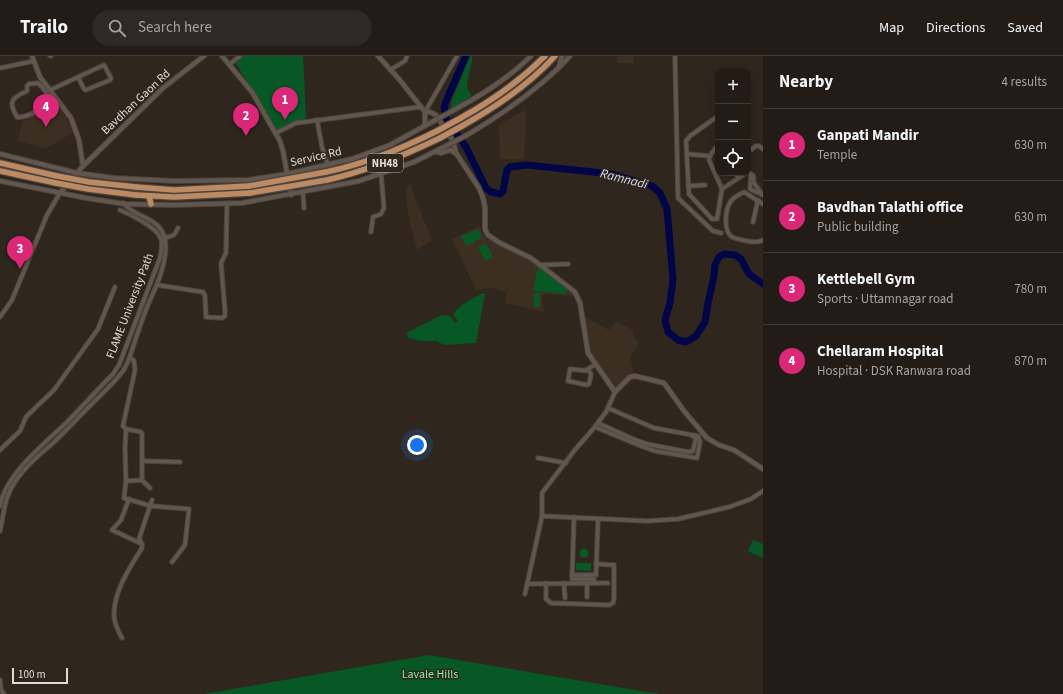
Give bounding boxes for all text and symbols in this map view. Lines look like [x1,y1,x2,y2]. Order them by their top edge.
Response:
search box [92,10,372,46]
text: Trailo [20,14,68,41]
icon: search [106,17,128,39]
text: Search here [138,17,212,38]
text: Map [879,18,904,38]
text: Directions [926,18,985,38]
text: Saved [1007,18,1043,38]
street label: Bavdhan Gaon Rd [98,65,174,139]
map controls [715,68,751,176]
button: + [715,68,751,104]
text: Nearby [779,70,833,94]
text: 4 results [1002,73,1047,91]
pin: 1 [272,87,298,120]
pin: 4 [33,94,59,127]
pin: 2 [233,103,259,136]
button: − [715,104,751,140]
text: Ganpati Mandir [817,125,919,146]
text: 1 [789,136,795,154]
text: 630 m [1014,136,1047,154]
button: locate [715,140,751,176]
street label: Service Rd [289,143,343,171]
text: Temple [817,146,857,164]
road number: NH48 [367,154,403,172]
water label: Ramnadi [598,164,650,194]
text: Bavdhan Talathi office [817,197,964,218]
text: 2 [789,208,795,226]
text: 630 m [1014,208,1047,226]
text: Public building [817,218,899,236]
pin: 3 [7,236,33,269]
street label: FLAME University Path [102,251,158,361]
text: Kettlebell Gym [817,269,915,290]
text: 3 [789,280,795,298]
text: 780 m [1014,280,1047,298]
text: Sports · Uttamnagar road [817,290,954,308]
text: Chellaram Hospital [817,341,943,362]
text: 4 [789,352,795,370]
text: 870 m [1014,352,1047,370]
text: Hospital · DSK Ranwara road [817,362,971,380]
your location [407,435,427,455]
scale bar [12,666,68,685]
park label: Lavale Hills [402,666,458,683]
text: 100 m [18,667,46,682]

